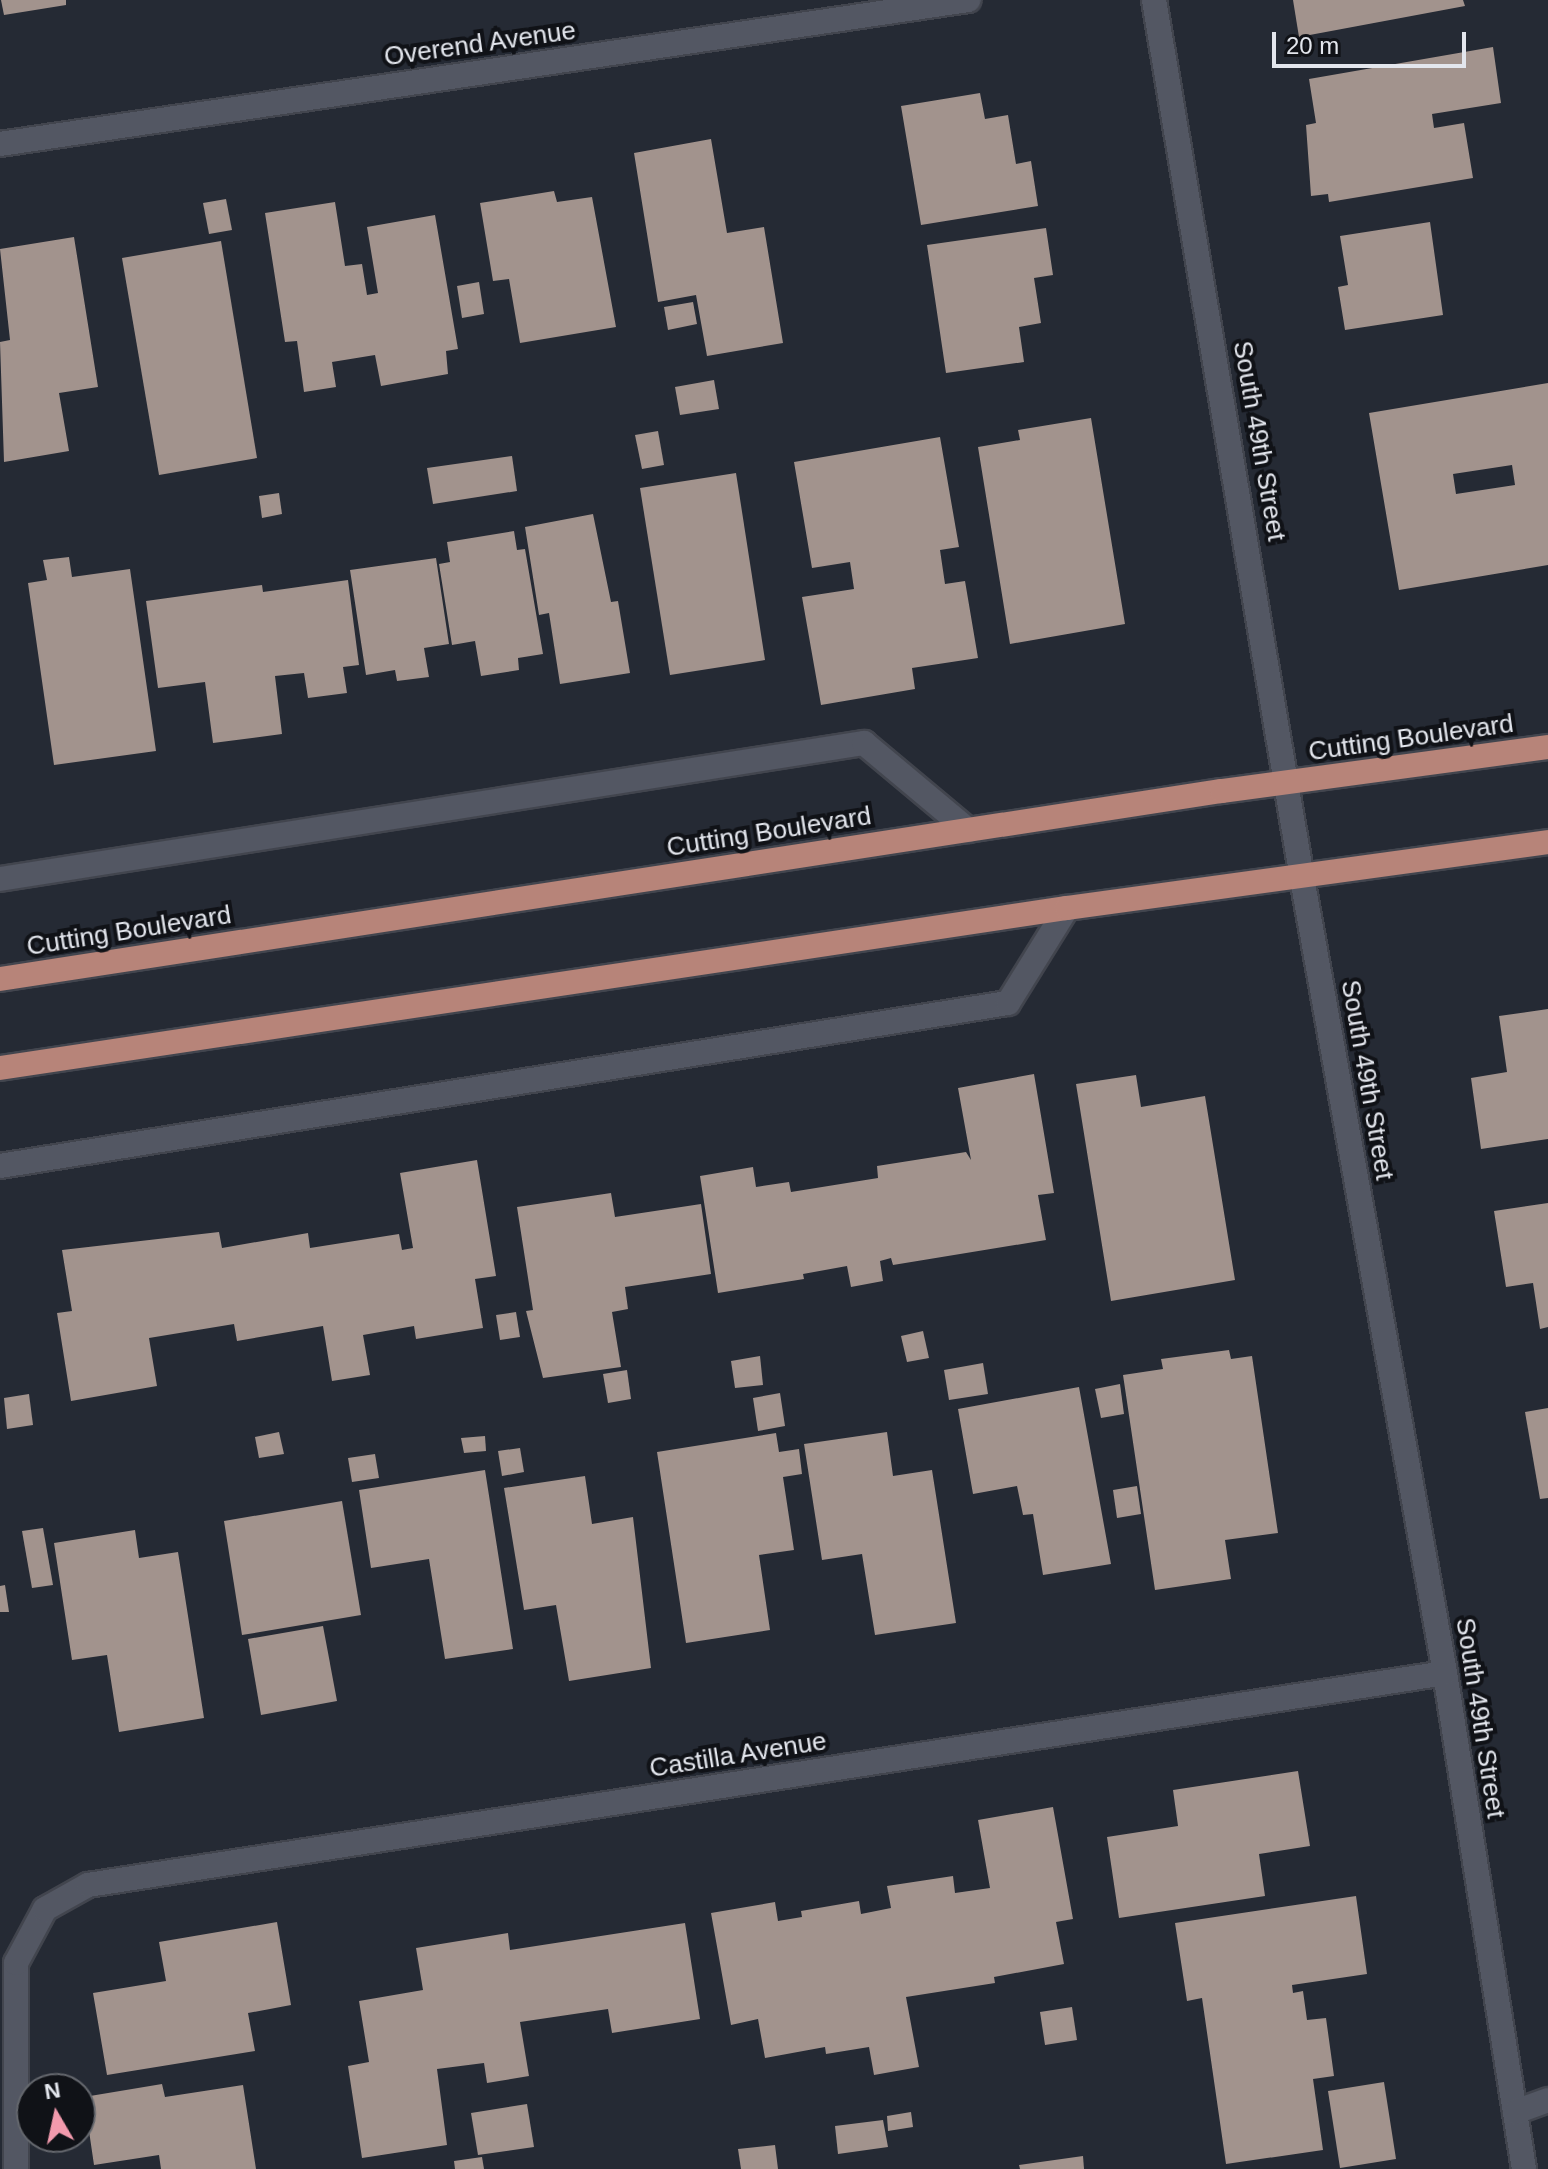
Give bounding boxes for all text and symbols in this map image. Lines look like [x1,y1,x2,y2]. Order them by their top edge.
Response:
street label: Overend Avenue [381,15,579,73]
scale bar [1276,16,1470,66]
text: 20 m [1286,32,1339,59]
street label: South 49th Street [1226,339,1292,543]
street label: Cutting Boulevard [1306,708,1516,768]
street label: Cutting Boulevard [664,800,874,864]
street label: Cutting Boulevard [24,899,234,963]
street label: South 49th Street [1334,978,1400,1182]
street label: South 49th Street [1449,1616,1511,1820]
street label: Castilla Avenue [647,1725,829,1785]
north arrow [16,2073,96,2153]
text: N [43,2077,62,2104]

